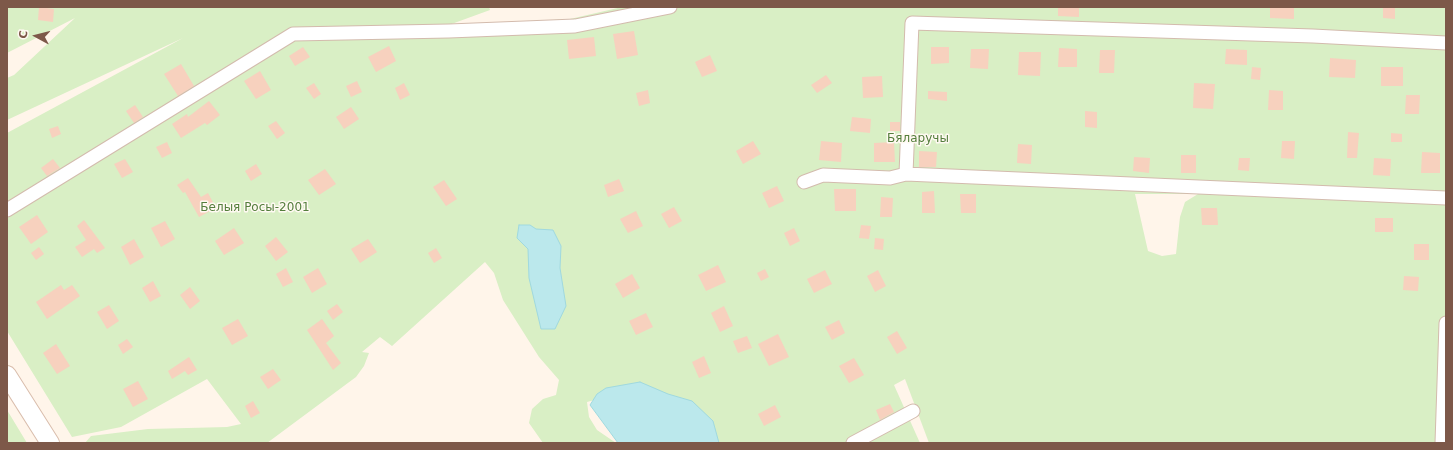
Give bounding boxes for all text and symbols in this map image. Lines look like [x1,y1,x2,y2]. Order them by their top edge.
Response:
north arrow [16,16,56,56]
text: С [17,30,31,39]
park label: Бяларучы [887,132,949,146]
park label: Белыя Росы-2001 [200,201,310,215]

